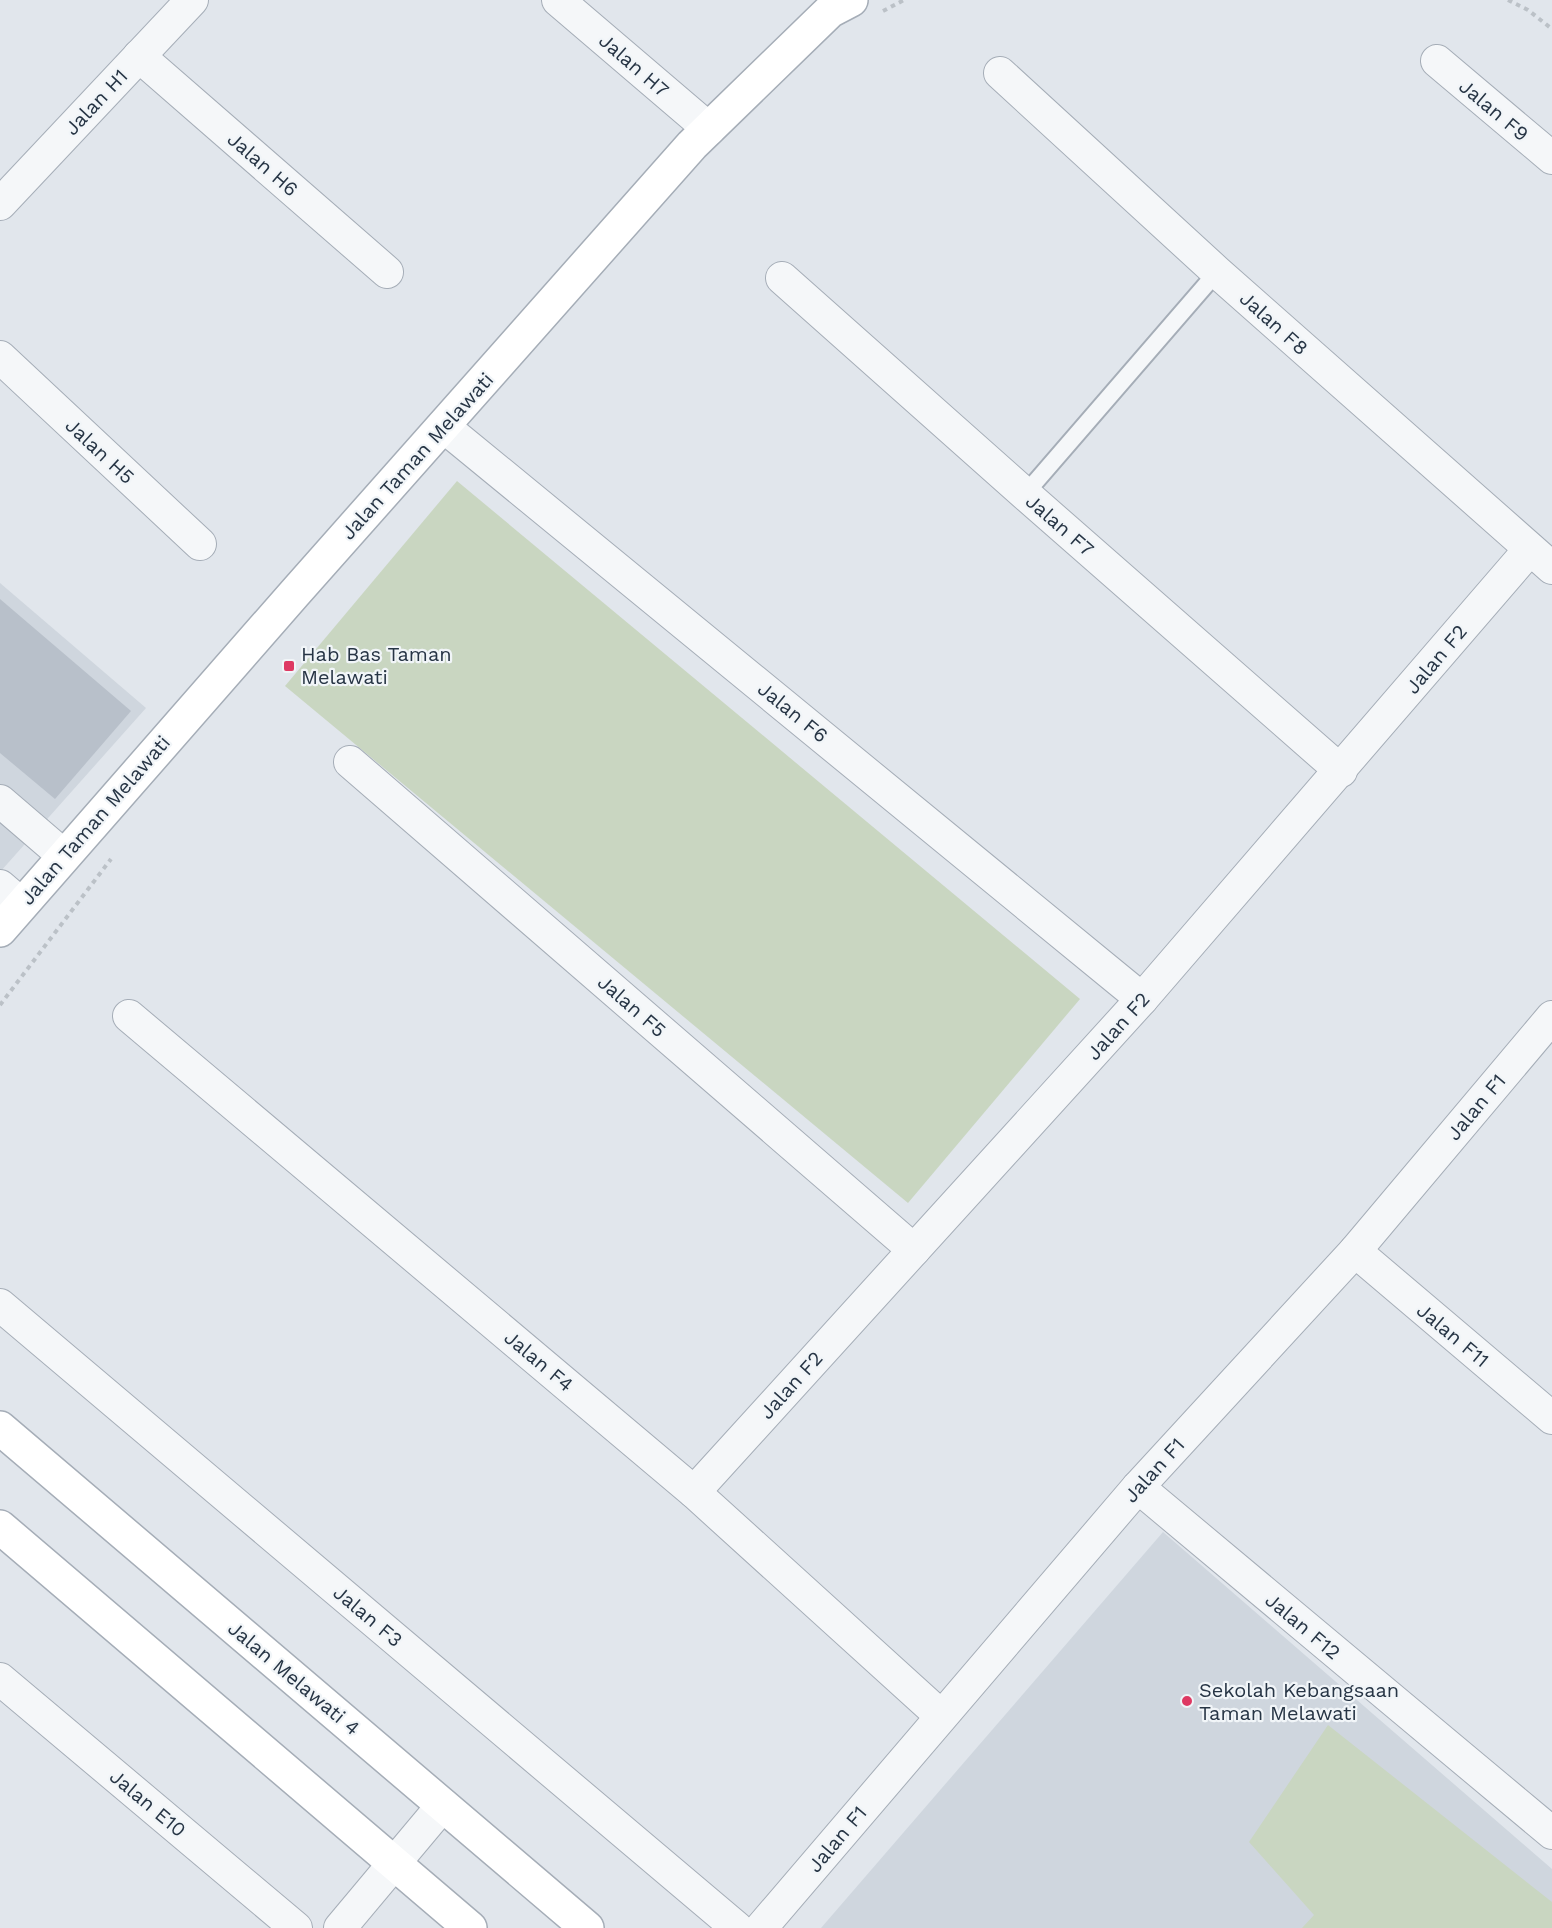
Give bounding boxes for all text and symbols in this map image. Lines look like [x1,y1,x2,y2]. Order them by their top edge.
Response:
street label: Jalan H7 [594,28,674,102]
street label: Jalan H1 [59,64,133,140]
street label: Jalan F9 [1454,74,1534,146]
street label: Jalan H6 [223,127,303,201]
street label: Jalan F8 [1235,286,1313,360]
street label: Jalan Taman Melawati [336,368,498,544]
street label: Jalan H5 [61,413,139,489]
street label: Jalan F7 [1021,489,1099,561]
street label: Jalan F2 [1400,620,1472,698]
place label: Hab Bas Taman Melawati [301,642,452,689]
marker: Hab Bas Taman Melawati [282,659,296,673]
street label: Jalan F6 [753,676,833,748]
street label: Jalan Taman Melawati [15,731,175,909]
street label: Jalan F5 [593,970,671,1042]
street label: Jalan F2 [1081,987,1155,1065]
street label: Jalan F1 [1441,1069,1511,1145]
street label: Jalan F11 [1412,1298,1494,1372]
street label: Jalan F4 [500,1325,578,1397]
street label: Jalan F2 [754,1346,828,1424]
street label: Jalan F1 [1119,1433,1189,1507]
street label: Jalan F3 [329,1580,407,1652]
street label: Jalan F12 [1261,1588,1345,1664]
street label: Jalan Melawati 4 [223,1616,365,1740]
place label: Sekolah Kebangsaan Taman Melawati [1199,1678,1399,1725]
marker: Sekolah Kebangsaan Taman Melawati [1180,1694,1194,1708]
street label: Jalan E10 [105,1764,191,1842]
street label: Jalan F1 [802,1801,872,1877]

